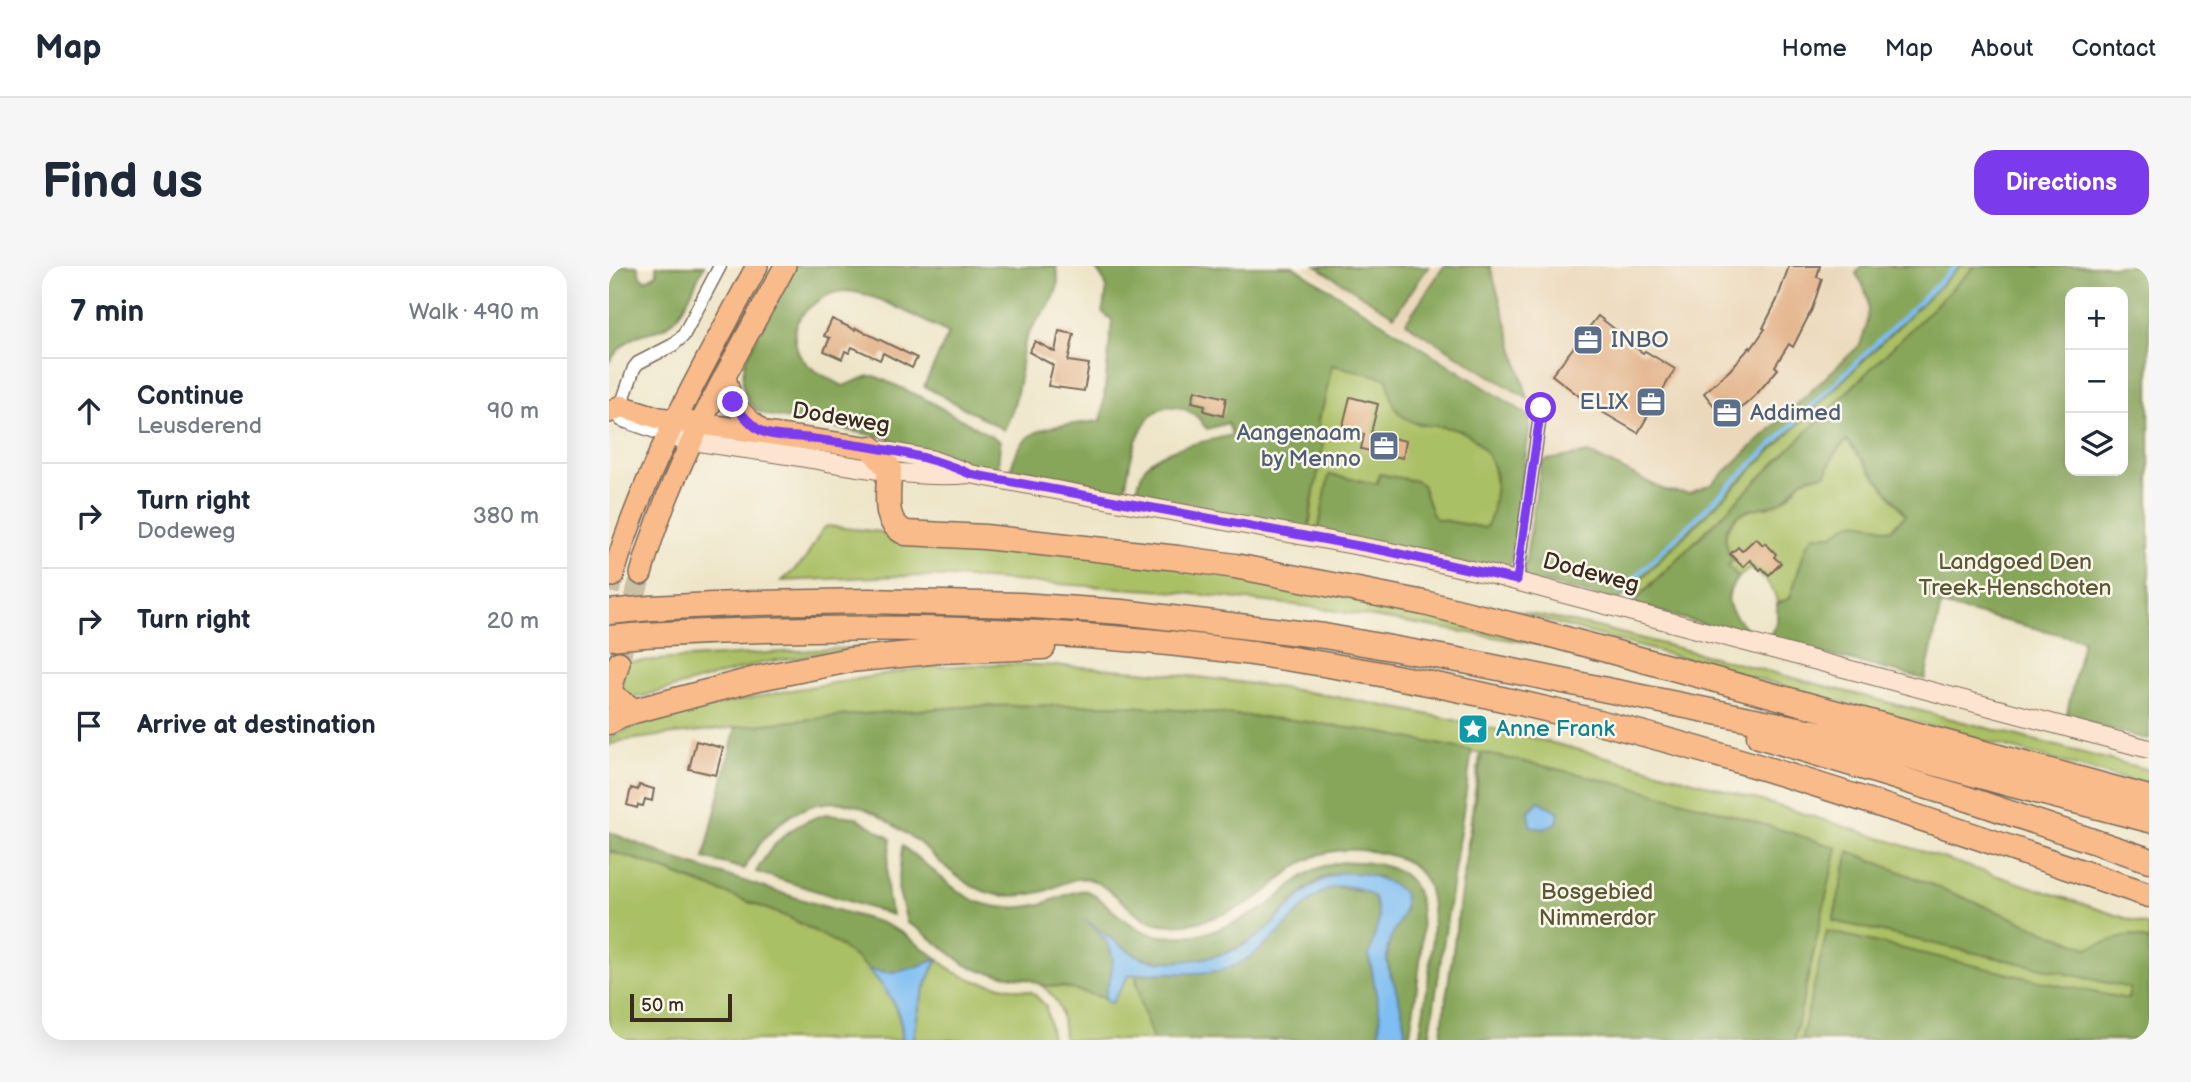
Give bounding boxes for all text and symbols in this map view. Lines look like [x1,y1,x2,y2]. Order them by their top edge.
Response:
text: Map [35,28,101,68]
text: Home [1782,34,1847,63]
text: Map [1885,34,1933,63]
text: About [1971,34,2033,63]
text: Contact [2071,34,2156,63]
button: Directions [1974,150,2149,215]
text: Find us [42,153,203,212]
map controls [2065,287,2128,476]
button: + [2065,287,2128,350]
text: 7 min [70,294,144,330]
text: Walk · 490 m [409,298,539,326]
office icon: INBO [1571,323,1605,357]
place label: INBO [1611,326,1669,354]
button: − [2065,350,2128,413]
text: Continue [137,381,244,412]
office icon: ELIX [1634,385,1668,419]
route end [717,386,748,417]
place label: ELIX [1579,388,1628,416]
icon: ahead [70,392,108,430]
route start [1525,392,1556,423]
street label: Dodeweg [790,396,892,440]
office icon: Addimed [1710,396,1744,430]
text: 90 m [487,397,539,425]
place label: Addimed [1750,399,1841,427]
text: Leusderend [137,412,262,440]
button: layers [2065,413,2128,476]
place label: Aangenaam by Menno [1236,419,1361,473]
office icon: Aangenaam by Menno [1367,429,1401,463]
text: Turn right [137,486,250,517]
icon: right [70,497,108,535]
text: 380 m [473,502,539,530]
text: Dodeweg [137,517,236,545]
street label: Dodeweg [1540,547,1642,599]
park label: Landgoed Den Treek-Henschoten [1918,548,2112,602]
icon: right [70,602,108,640]
text: Turn right [137,605,250,636]
text: 20 m [487,607,539,635]
icon: arrive [70,707,108,745]
text: Arrive at destination [137,710,376,741]
place icon: Anne Frank [1456,712,1490,746]
place label: Anne Frank [1496,715,1615,743]
park label: Bosgebied Nimmerdor [1539,878,1656,932]
scale bar [630,991,731,1023]
text: 50 m [641,994,684,1017]

